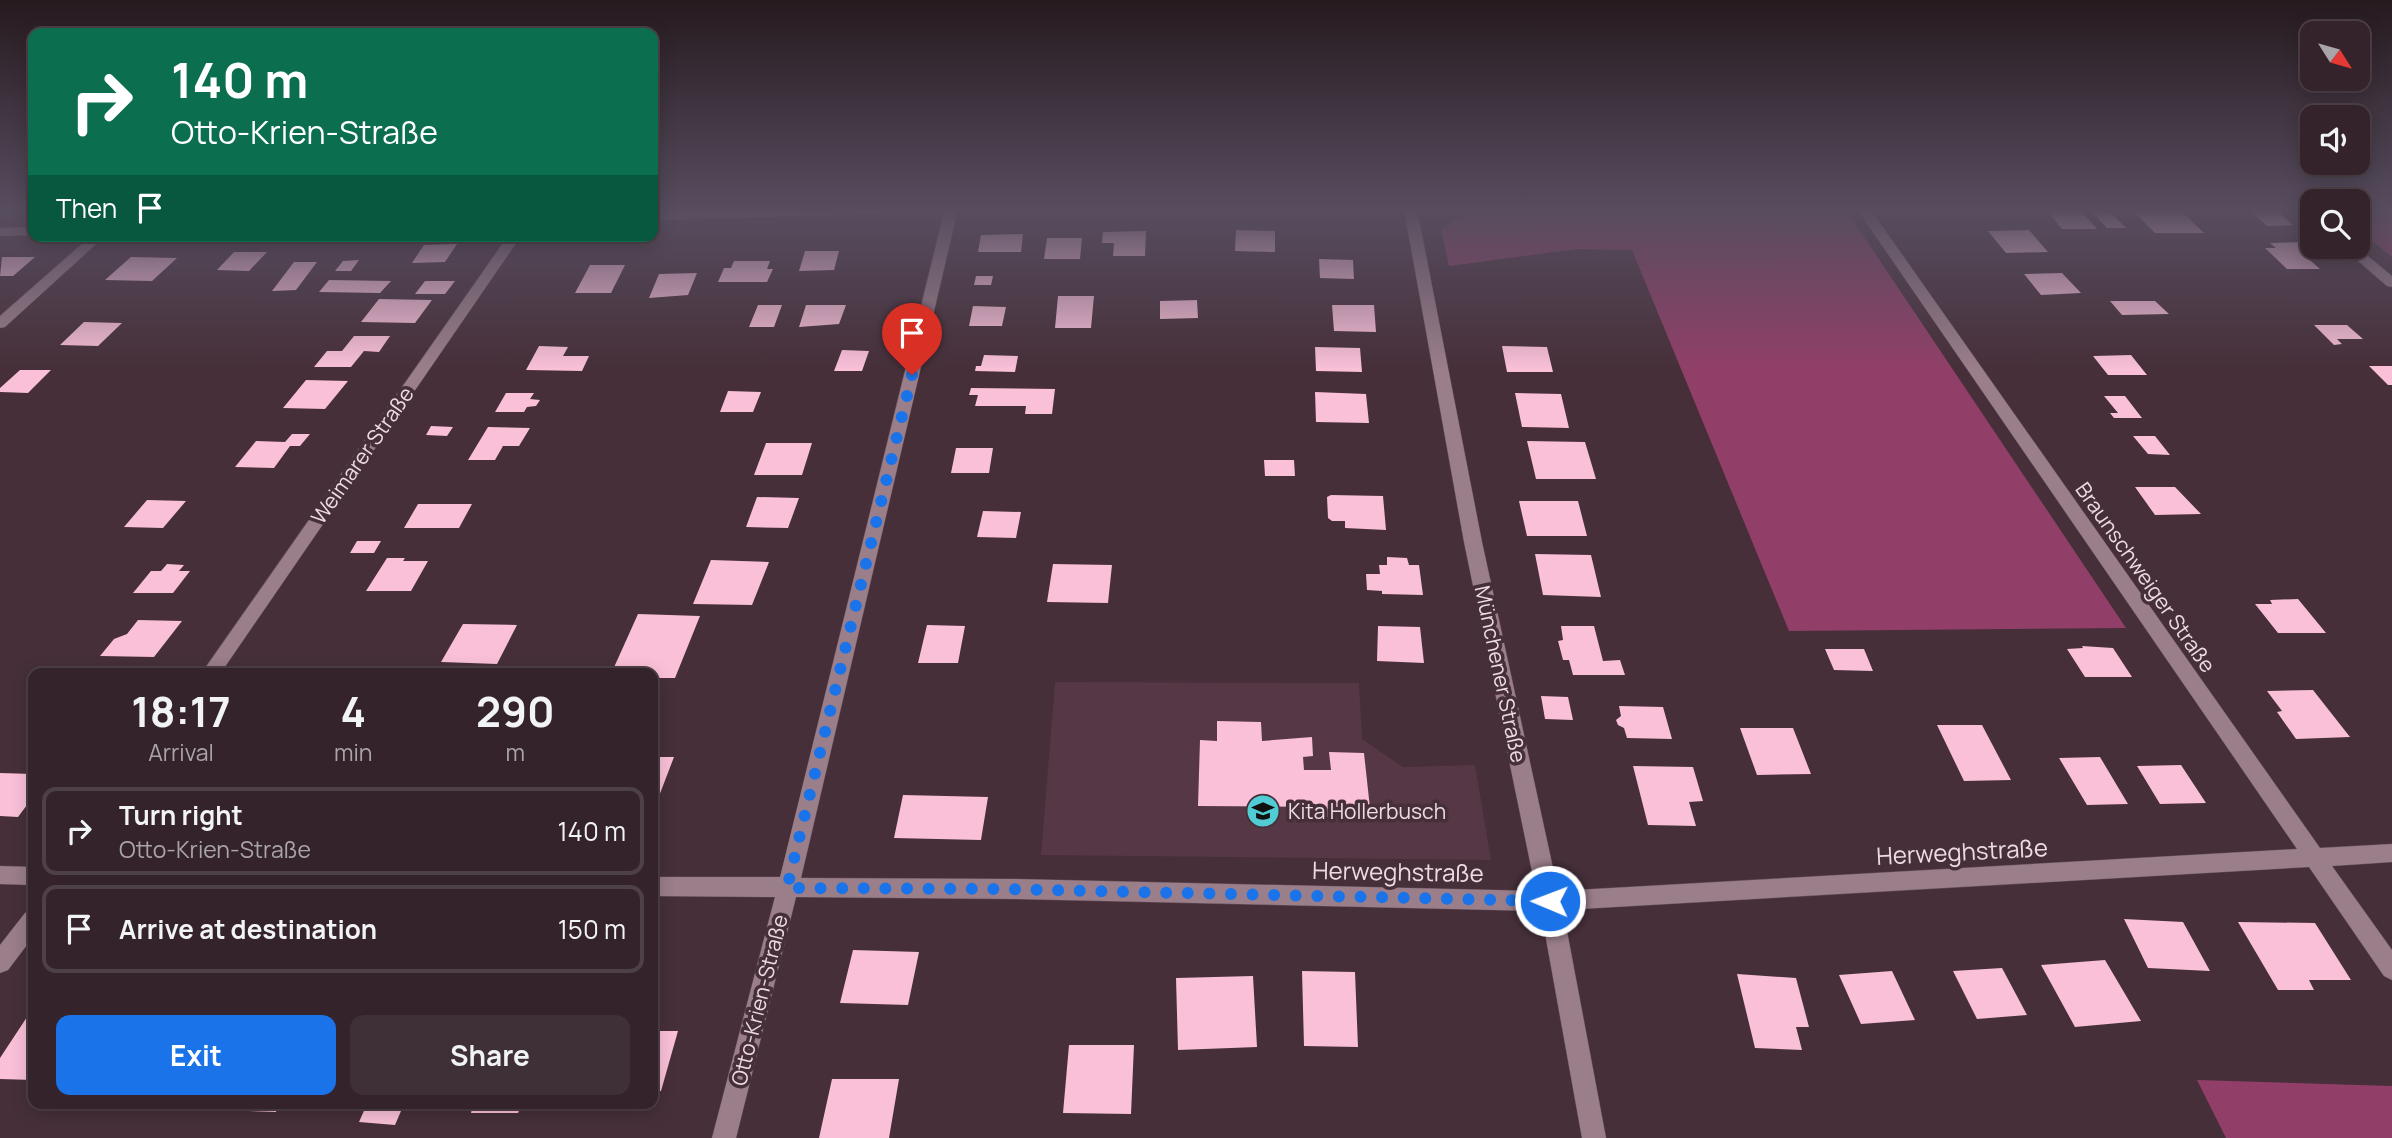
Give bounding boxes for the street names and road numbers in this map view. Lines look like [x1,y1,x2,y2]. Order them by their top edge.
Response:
street label: Weimarer Straße [304,381,420,529]
street label: Braunschweiger Straße [2070,476,2222,678]
street label: Münchener Straße [1469,583,1533,765]
street label: Herweghstraße [1875,830,2049,872]
street label: Herweghstraße [1312,853,1484,889]
street label: Otto-Krien-Straße [724,912,794,1088]

